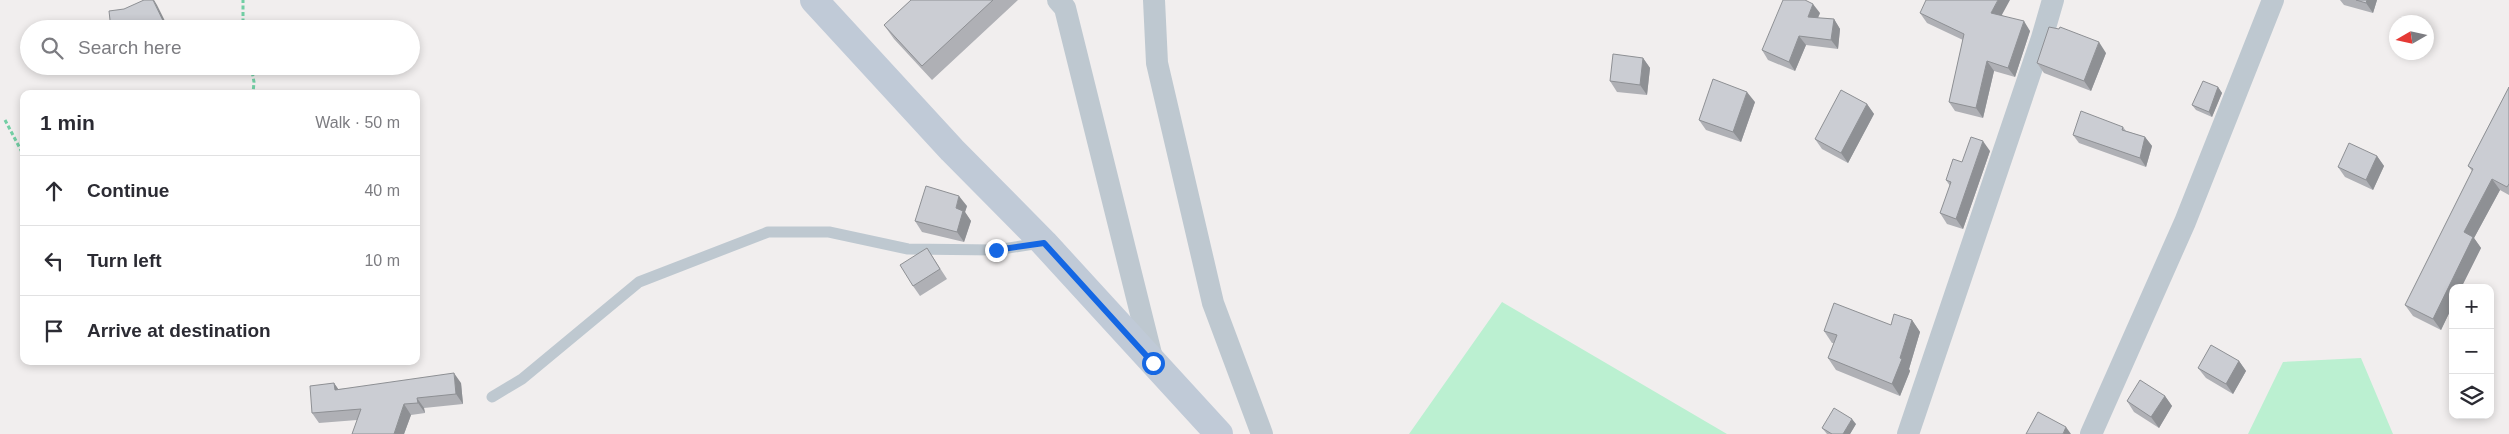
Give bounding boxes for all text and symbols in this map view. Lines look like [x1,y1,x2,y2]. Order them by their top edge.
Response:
north arrow [2389,15,2434,60]
search box [20,20,420,75]
icon: search [38,34,66,62]
text: Search here [78,37,182,58]
text: 1 min [40,111,95,134]
text: Walk · 50 m [315,114,400,131]
icon: ahead [40,177,68,205]
text: Continue [87,180,169,201]
text: 40 m [364,182,400,199]
route end [985,239,1008,262]
icon: left [40,247,68,275]
text: Turn left [87,250,162,271]
text: 10 m [364,252,400,269]
map controls [2449,284,2494,419]
button: + [2449,284,2494,329]
icon: arrive [40,317,68,345]
text: Arrive at destination [87,320,271,341]
button: − [2449,329,2494,374]
route start [1142,352,1165,375]
button: layers [2449,374,2494,419]

